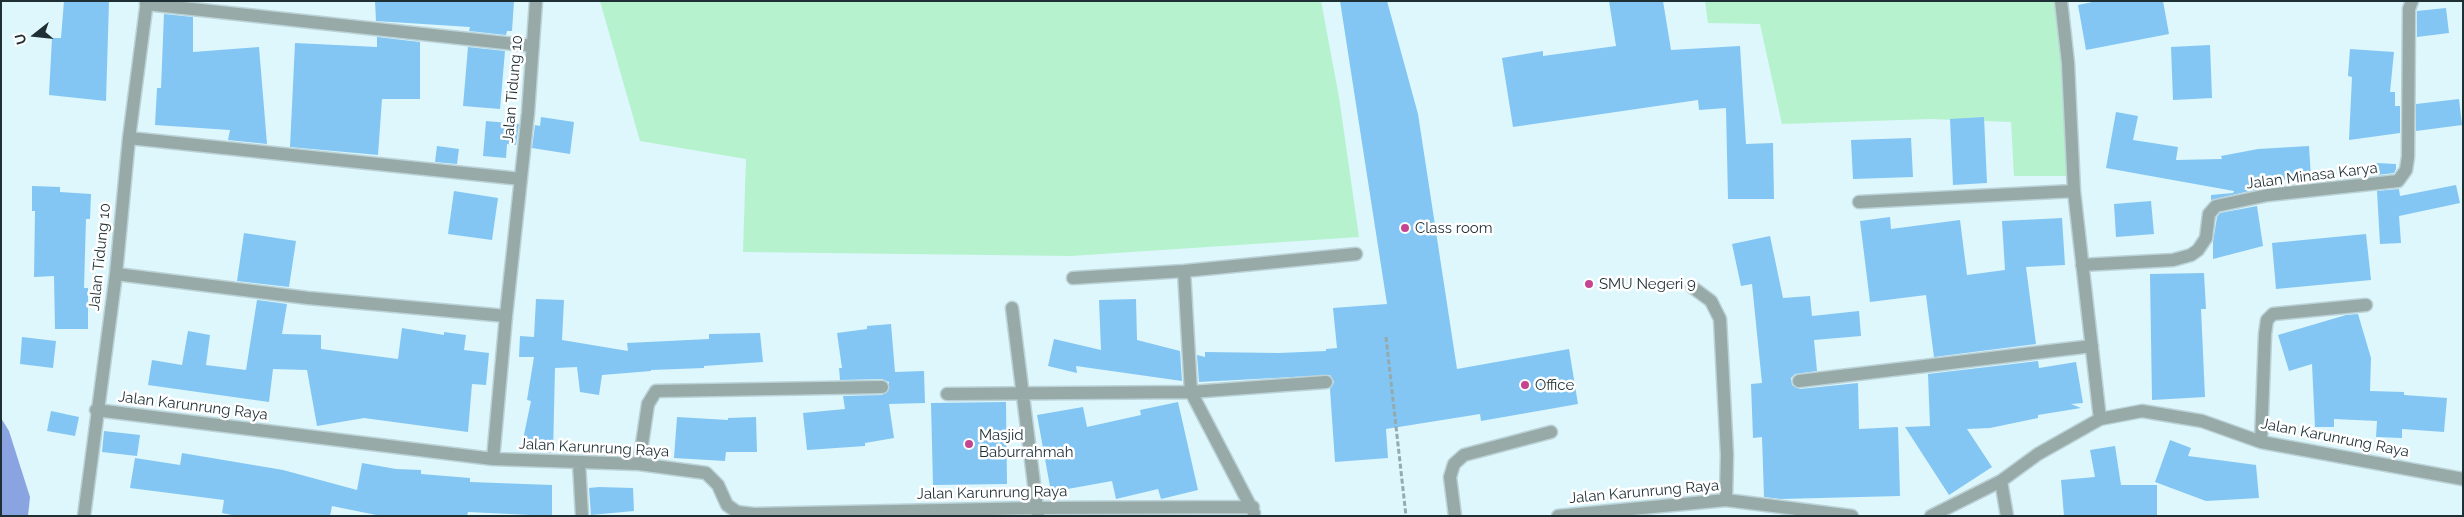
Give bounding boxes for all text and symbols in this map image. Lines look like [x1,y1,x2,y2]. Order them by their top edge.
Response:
north arrow [10,10,60,60]
text: U [11,32,30,46]
street label: Jalan Tidung 10 [499,34,527,144]
street label: Jalan Minasa Karya [2245,159,2379,193]
street label: Jalan Tidung 10 [85,202,115,312]
place label: Class room [1415,219,1493,237]
marker: Class room [1399,222,1411,234]
place label: SMU Negeri 9 [1599,275,1696,293]
marker: SMU Negeri 9 [1583,278,1595,290]
place label: Office [1535,376,1574,394]
marker: Office [1519,379,1531,391]
street label: Jalan Karunrung Raya [117,388,269,424]
street label: Jalan Karunrung Raya [2259,415,2411,461]
place label: Masjid Baburrahmah [979,426,1073,461]
street label: Jalan Karunrung Raya [518,435,670,461]
marker: Masjid Baburrahmah [963,438,975,450]
street label: Jalan Karunrung Raya [1568,476,1720,508]
street label: Jalan Karunrung Raya [917,483,1067,503]

